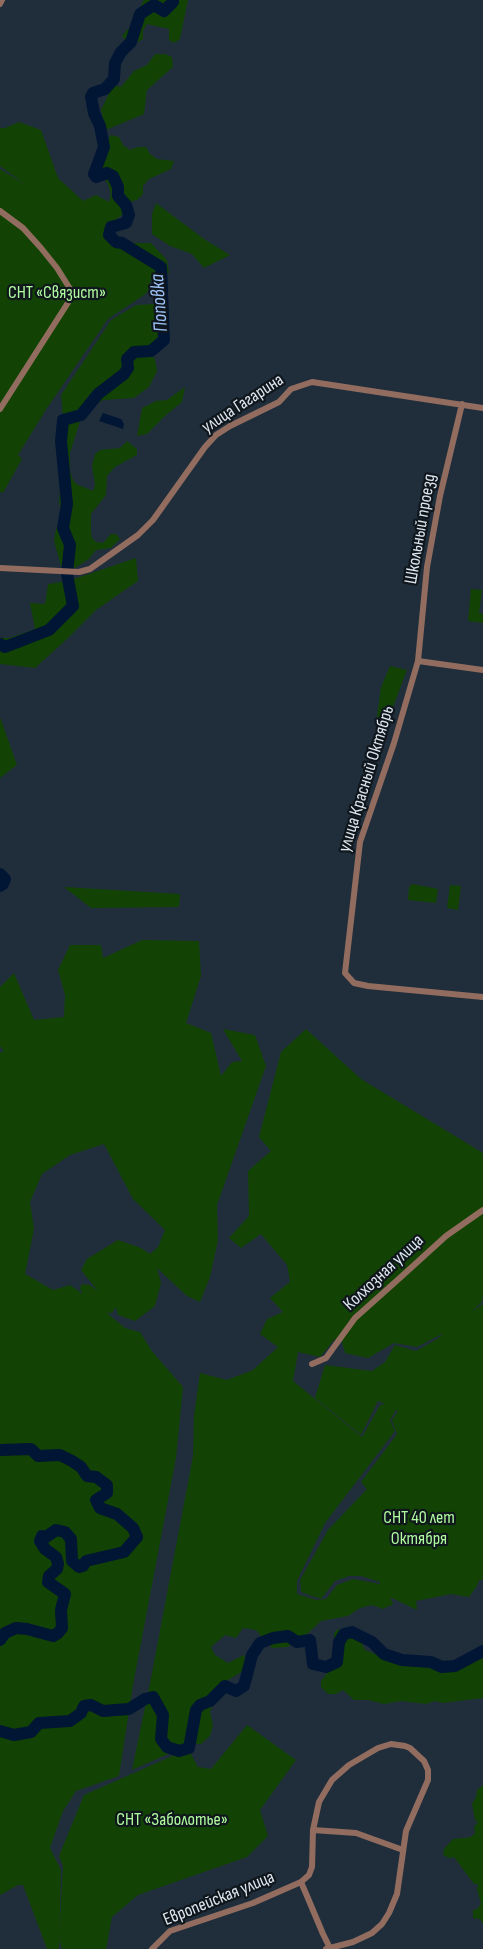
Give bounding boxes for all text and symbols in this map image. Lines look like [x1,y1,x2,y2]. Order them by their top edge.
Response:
water label: Поповка [146,273,174,333]
park label: СНТ «Связист» [8,282,106,304]
street label: улица Гагарина [198,370,288,438]
street label: Школьный проезд [401,472,441,586]
street label: улица Красный Октябрь [334,703,400,855]
street label: Колхозная улица [339,1230,429,1316]
park label: СНТ 40 лет Октября [383,1507,455,1550]
park label: СНТ «Заболотье» [116,1809,228,1831]
street label: Европейская улица [160,1867,278,1931]

